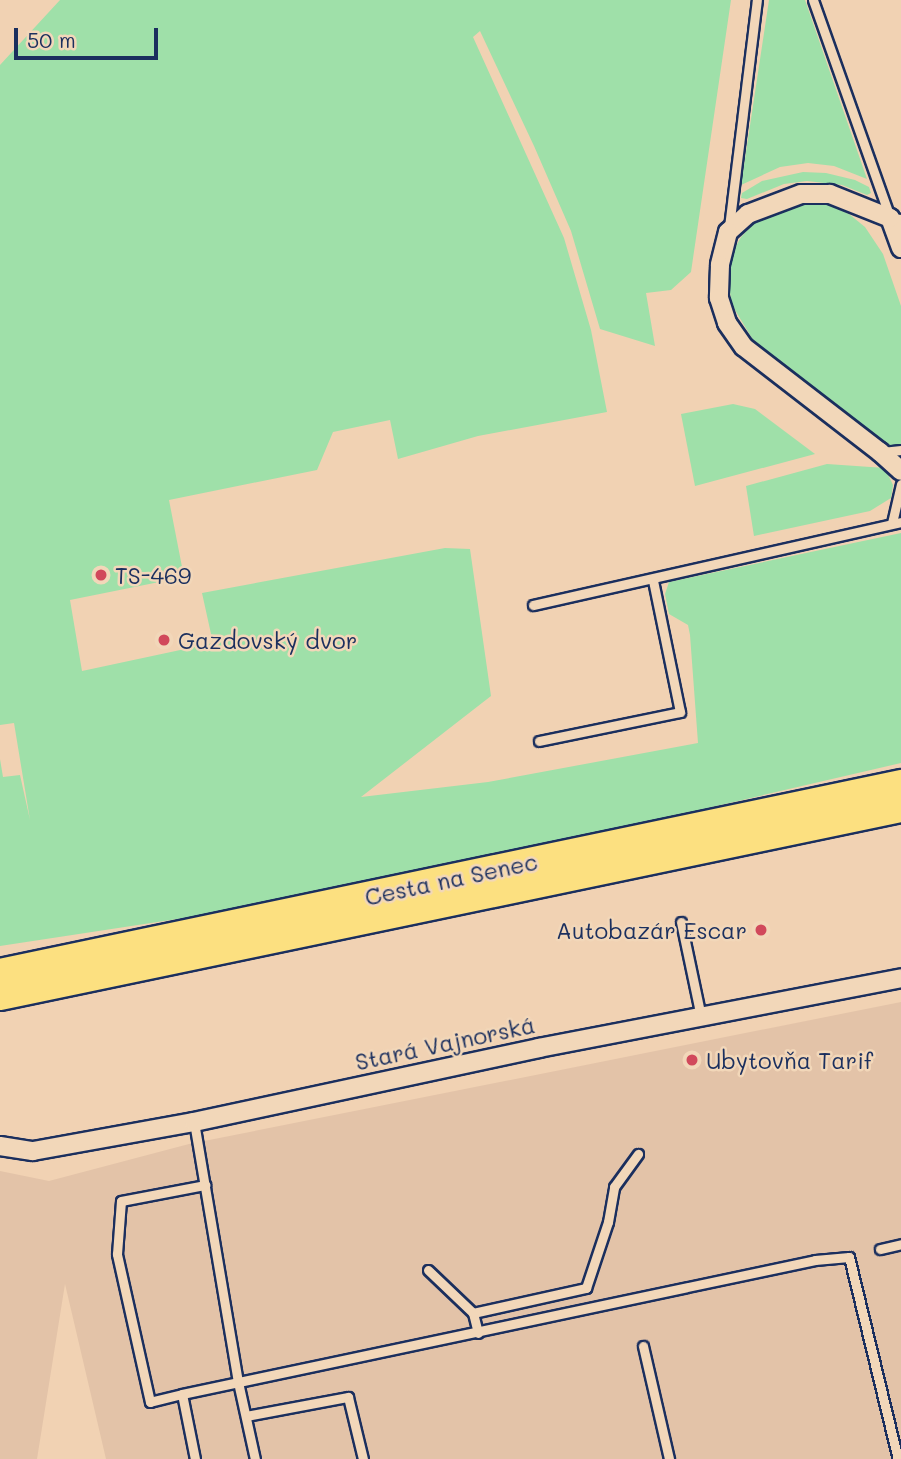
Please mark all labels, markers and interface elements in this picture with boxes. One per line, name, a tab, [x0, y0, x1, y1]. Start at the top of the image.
scale bar	[18, 14, 161, 58]
text: 50 m	[27, 26, 76, 53]
place label: TS-469	[115, 561, 191, 589]
marker: TS-469	[93, 567, 109, 583]
place label: Gazdovský dvor	[178, 626, 357, 654]
marker: Gazdovský dvor	[156, 632, 172, 648]
street label: Cesta na Senec	[362, 847, 540, 911]
place label: Autobazár Escar	[556, 916, 747, 944]
marker: Autobazár Escar	[753, 922, 769, 938]
street label: Stará Vajnorská	[353, 1010, 537, 1076]
place label: Ubytovňa Tarif	[706, 1046, 873, 1074]
marker: Ubytovňa Tarif	[684, 1052, 700, 1068]

